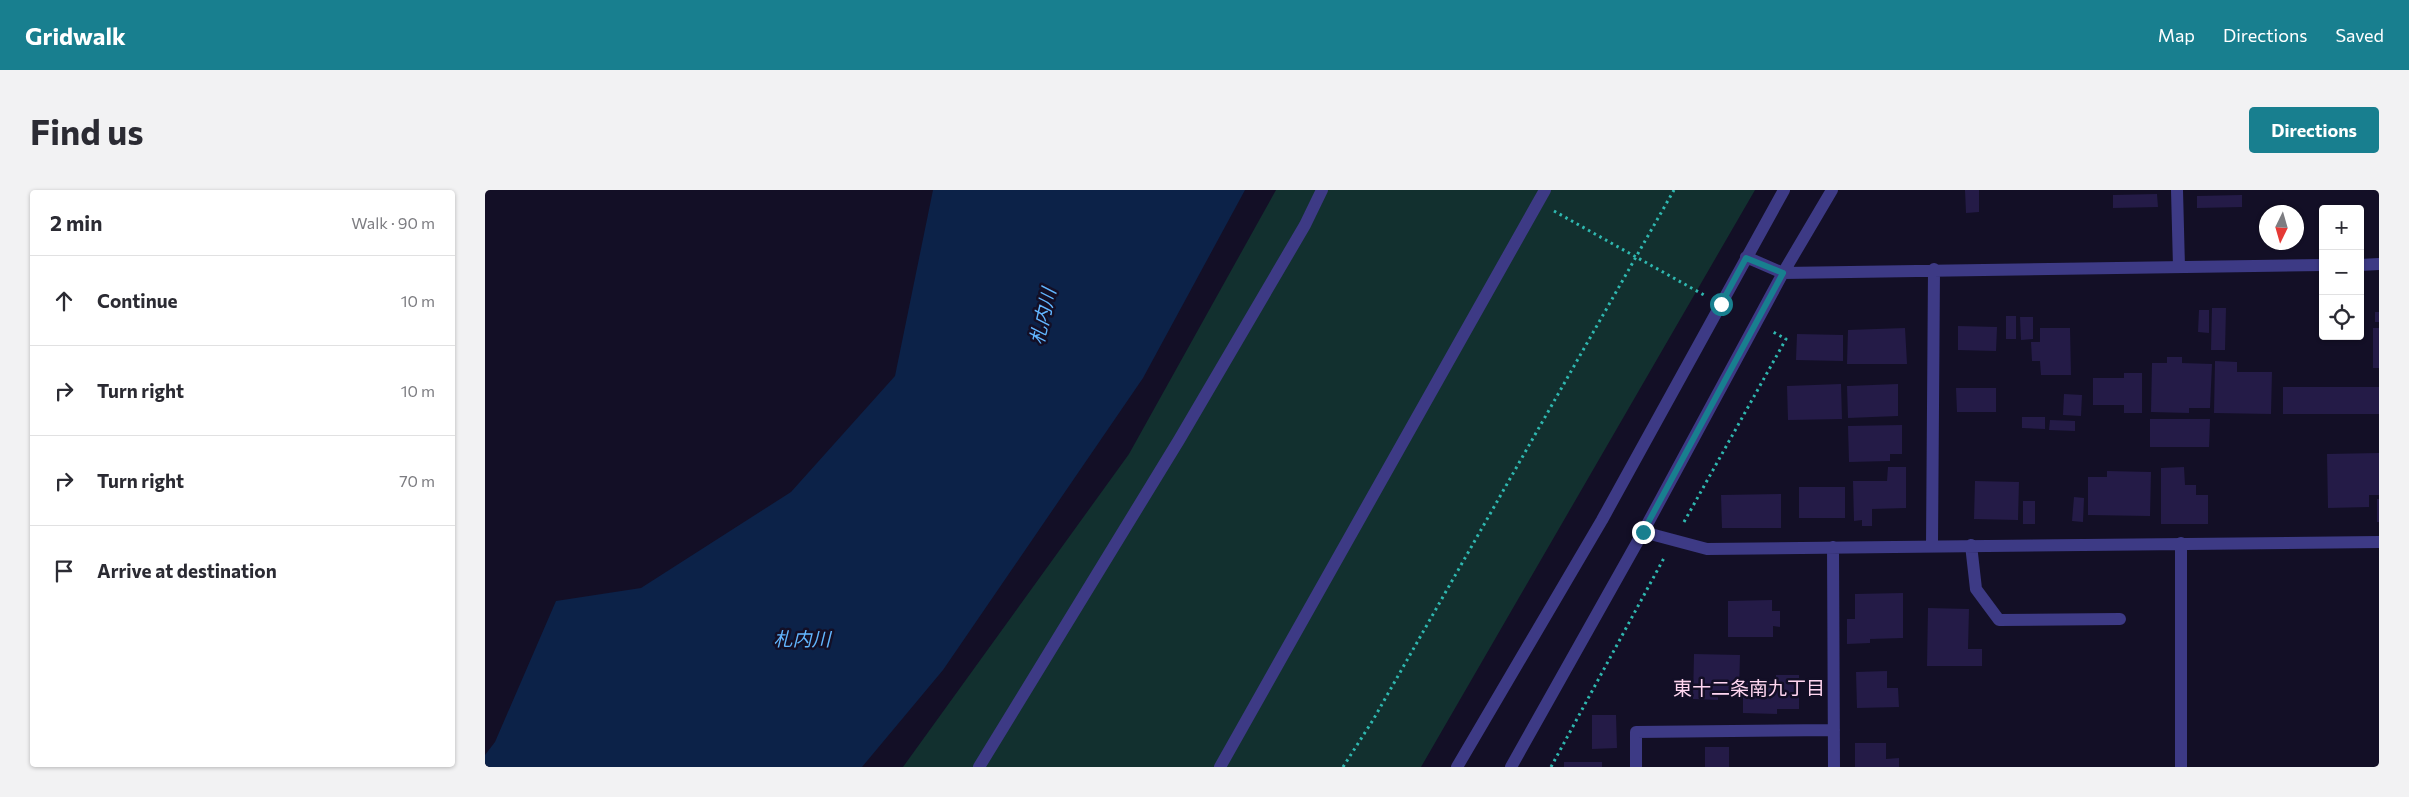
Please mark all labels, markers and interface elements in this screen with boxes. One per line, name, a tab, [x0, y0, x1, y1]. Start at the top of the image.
text: Gridwalk	[25, 21, 126, 50]
text: Map	[2158, 24, 2195, 46]
text: Directions	[2223, 24, 2307, 46]
text: Saved	[2335, 24, 2384, 46]
button: Directions	[2249, 107, 2379, 153]
text: Find us	[30, 109, 144, 152]
north arrow	[2259, 205, 2304, 250]
map controls	[2319, 205, 2364, 340]
button: +	[2319, 205, 2364, 250]
text: 2 min	[50, 210, 102, 235]
text: Walk · 90 m	[351, 213, 435, 232]
button: −	[2319, 250, 2364, 295]
water label: 札内川	[1024, 284, 1060, 346]
icon: ahead	[50, 287, 78, 315]
text: Continue	[97, 289, 177, 312]
text: 10 m	[401, 291, 435, 310]
route start	[1710, 293, 1733, 316]
button: locate	[2319, 295, 2364, 340]
icon: right	[50, 377, 78, 405]
text: Turn right	[97, 379, 184, 402]
text: 10 m	[401, 381, 435, 400]
icon: right	[50, 467, 78, 495]
text: Turn right	[97, 469, 184, 492]
text: 70 m	[399, 471, 435, 490]
route end	[1632, 521, 1655, 544]
icon: arrive	[50, 557, 78, 585]
text: Arrive at destination	[97, 559, 277, 582]
water label: 札内川	[773, 627, 832, 650]
district label: 東十二条南九丁目	[1673, 676, 1825, 699]

